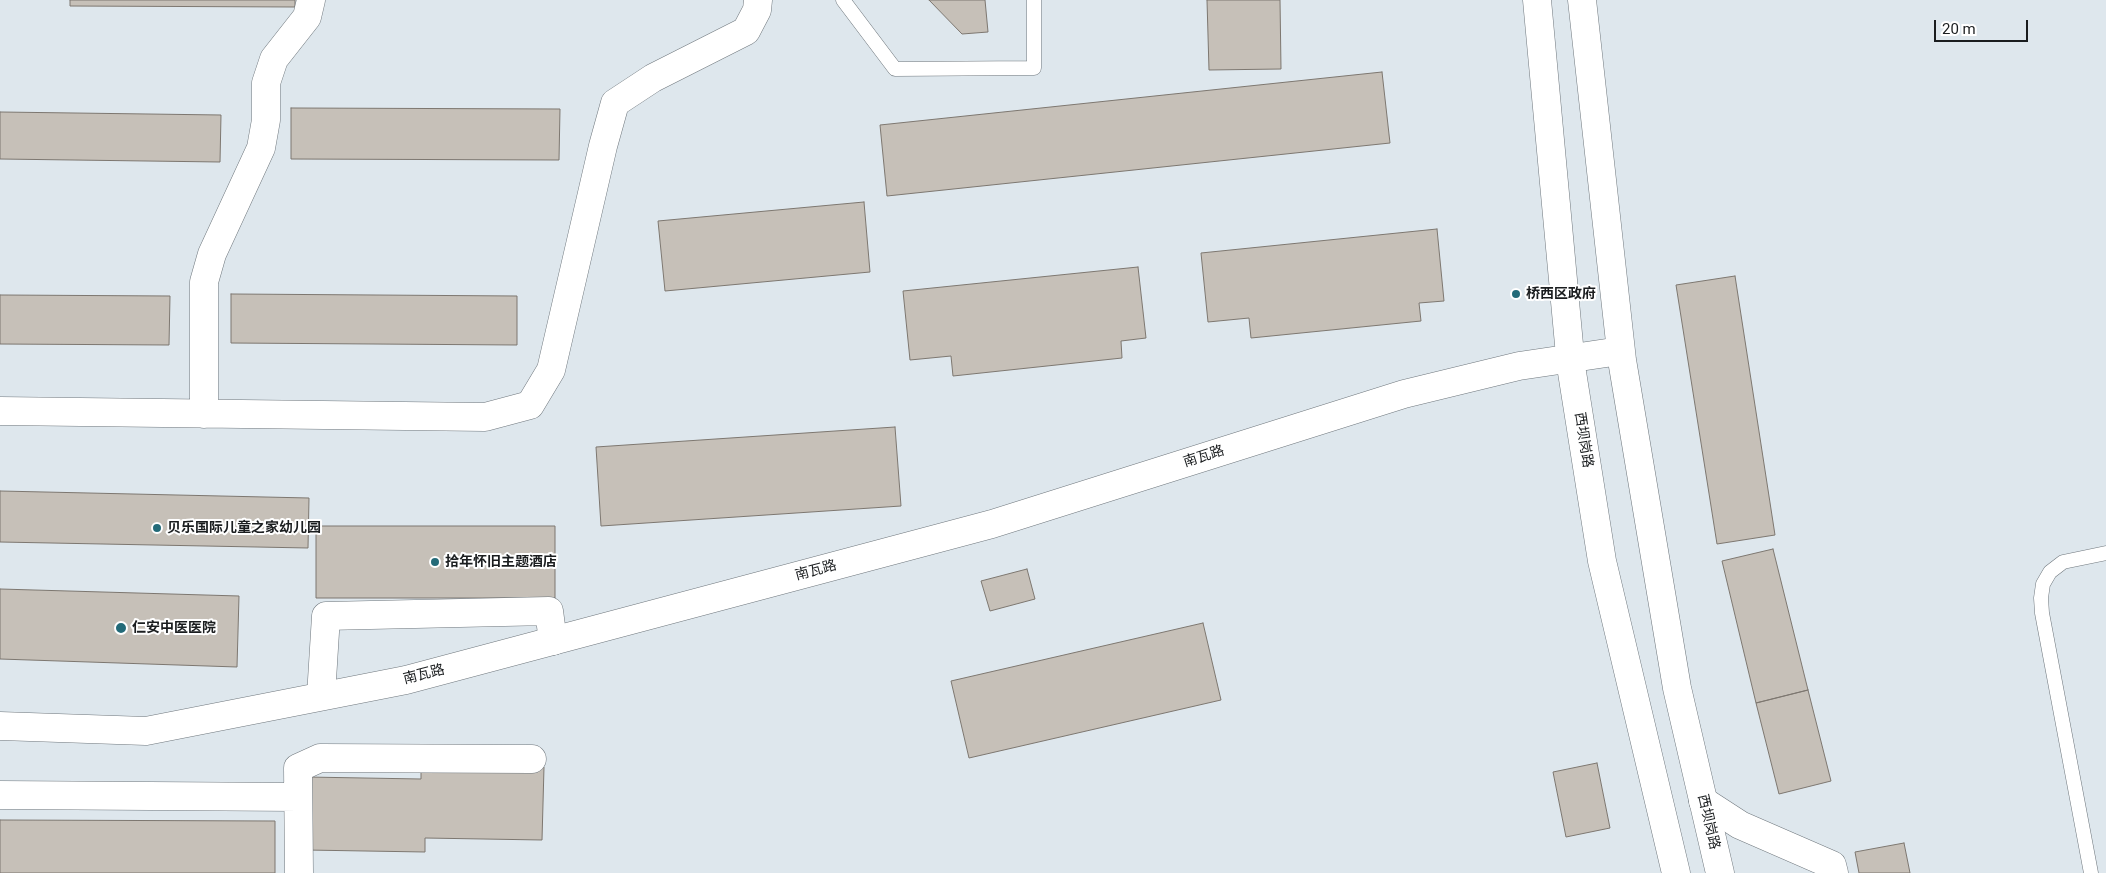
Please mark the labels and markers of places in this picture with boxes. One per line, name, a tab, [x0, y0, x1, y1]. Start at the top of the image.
place label: 桥西区政府	[1526, 286, 1596, 302]
marker: 桥西区政府	[1510, 288, 1522, 300]
place label: 贝乐国际儿童之家幼儿园	[167, 520, 321, 536]
marker: 贝乐国际儿童之家幼儿园	[151, 522, 163, 534]
place label: 拾年怀旧主题酒店	[445, 554, 557, 570]
marker: 拾年怀旧主题酒店	[429, 556, 441, 568]
place label: 仁安中医医院	[132, 620, 216, 636]
marker: 仁安中医医院	[114, 621, 128, 635]

